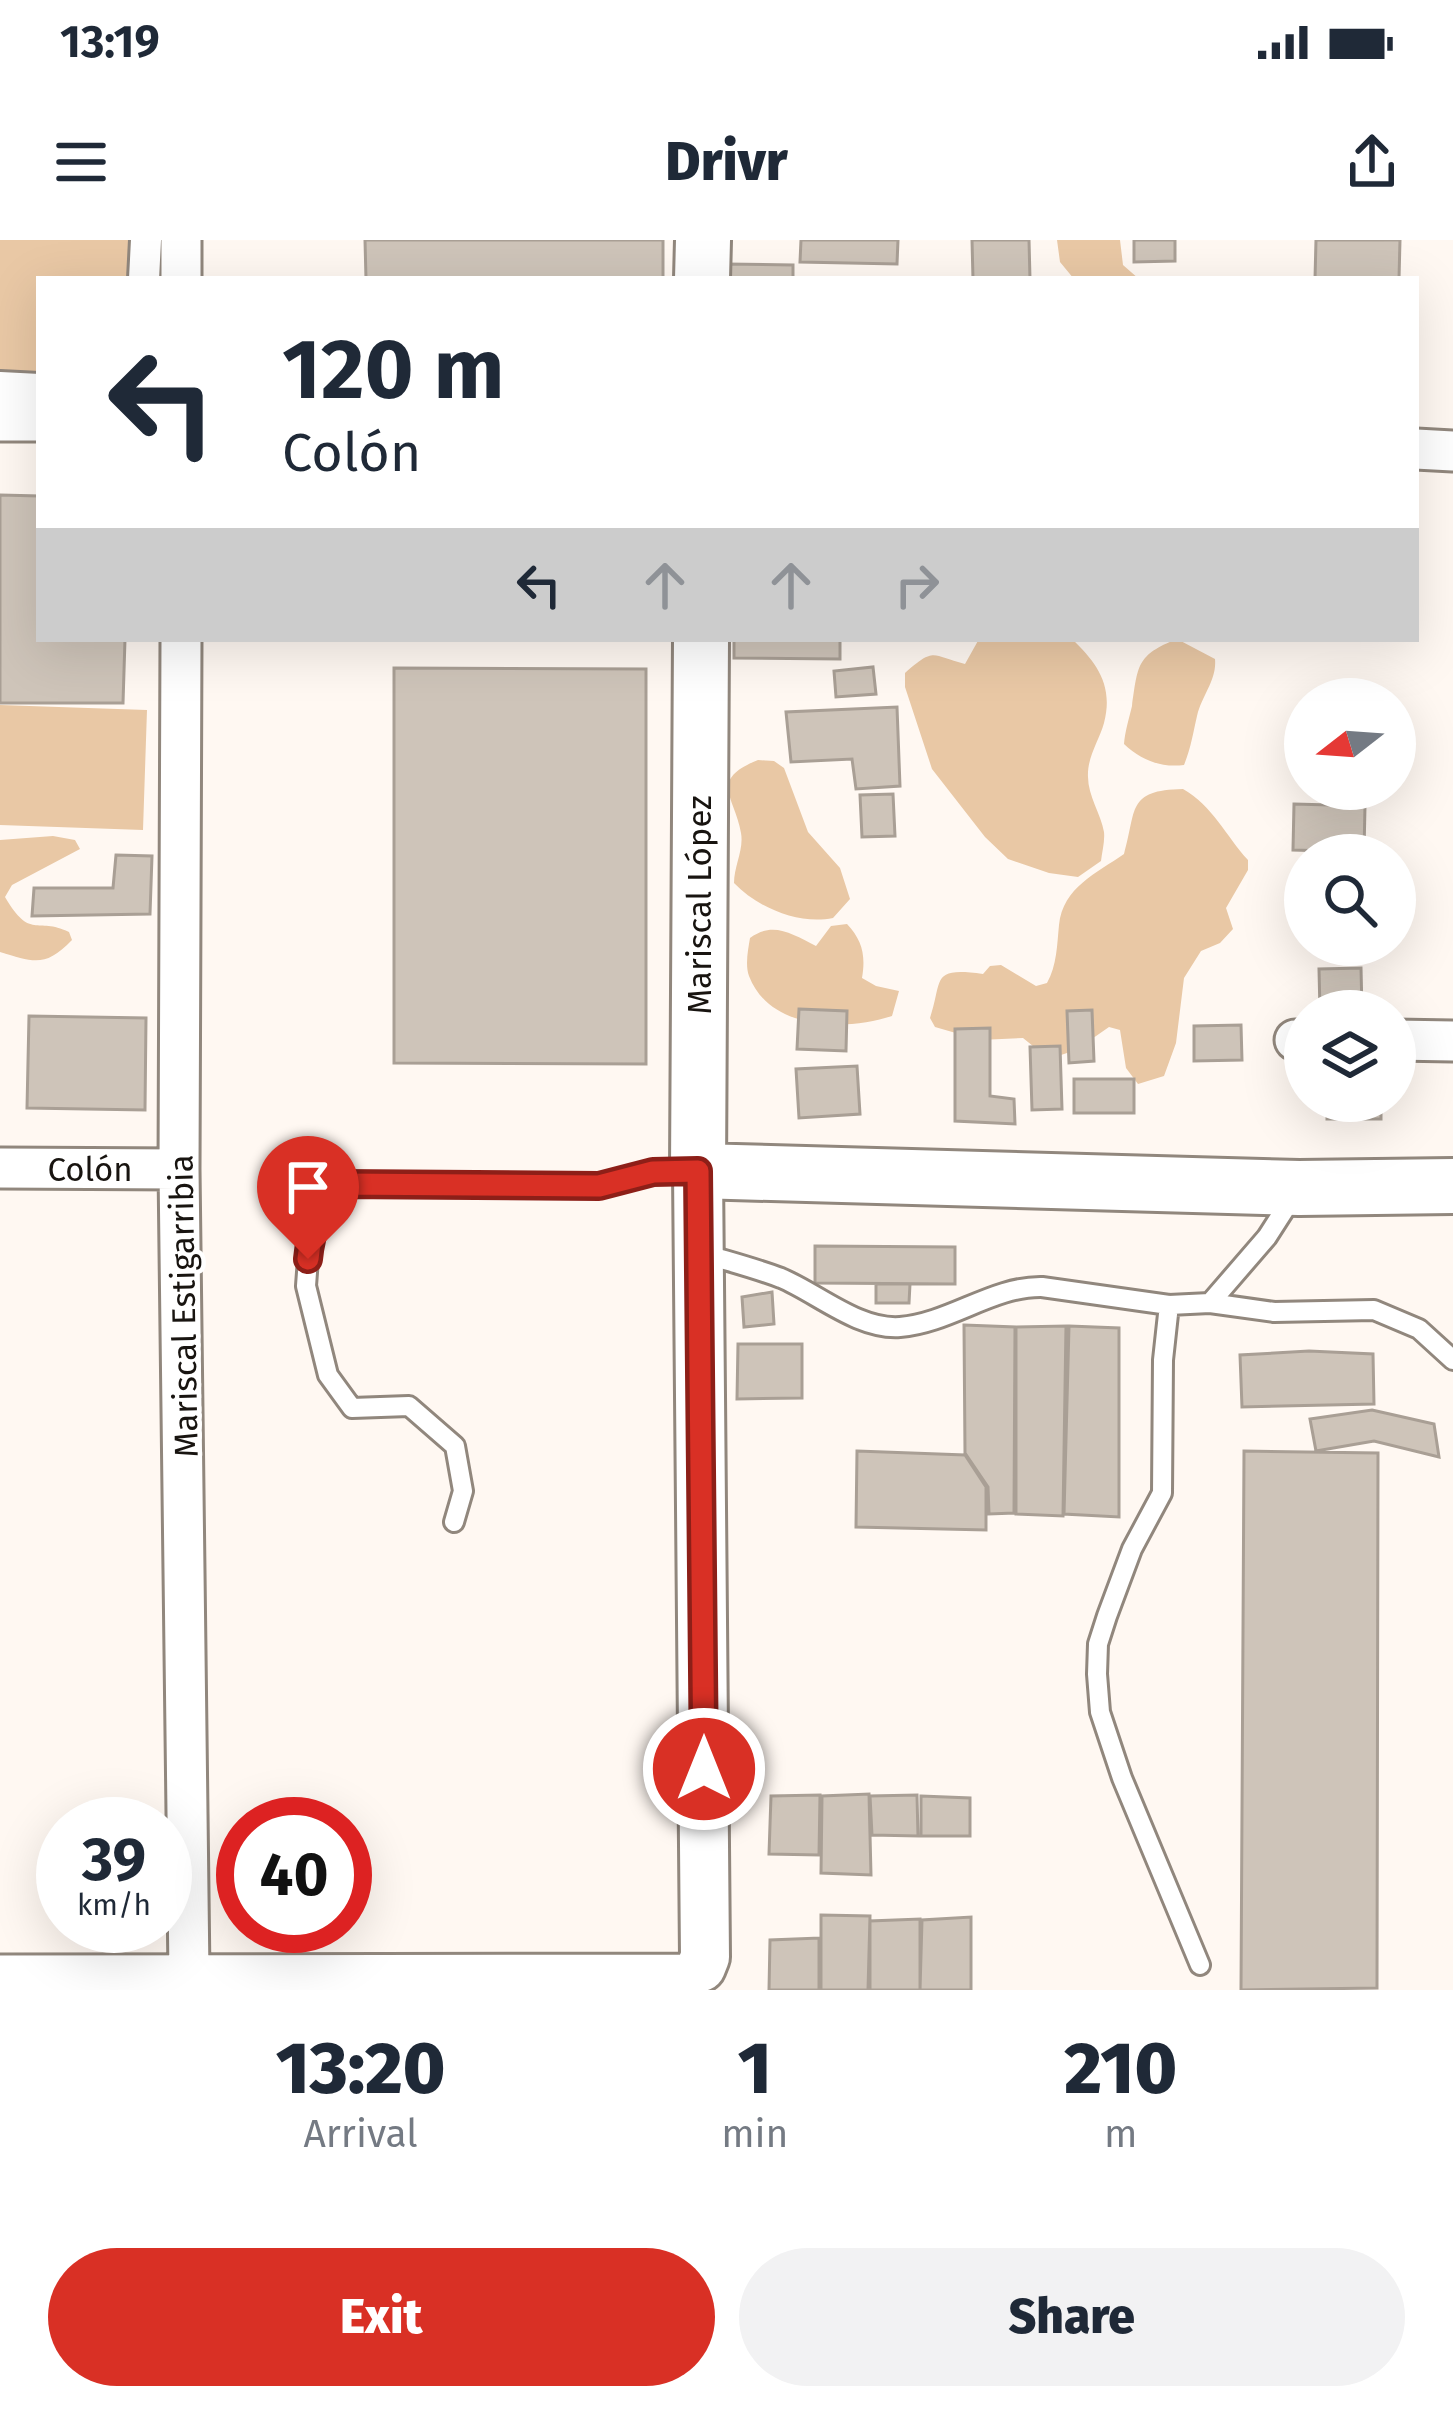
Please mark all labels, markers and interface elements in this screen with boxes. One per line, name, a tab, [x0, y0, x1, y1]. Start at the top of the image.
text: 13:19	[60, 15, 160, 69]
icon: menu	[48, 129, 114, 195]
icon: share	[1339, 129, 1405, 195]
text: Drivr	[665, 130, 788, 194]
text: 120 m	[282, 319, 504, 420]
icon: left	[84, 324, 240, 480]
text: Colón	[282, 421, 421, 485]
icon: left	[506, 552, 572, 618]
icon: ahead	[632, 552, 698, 618]
icon: ahead	[758, 552, 824, 618]
icon: right	[884, 552, 950, 618]
north arrow	[1284, 678, 1416, 810]
map controls	[1284, 678, 1416, 1122]
street label: Mariscal López	[680, 795, 720, 1015]
button: search	[1284, 834, 1416, 966]
button: layers	[1284, 990, 1416, 1122]
pin	[257, 1136, 359, 1259]
street label: Colón	[47, 1150, 133, 1190]
street label: Mariscal Estigarribia	[161, 1154, 207, 1458]
icon: arrive	[275, 1154, 341, 1220]
position arrow	[641, 1706, 767, 1832]
speed limit sign: 40	[216, 1797, 372, 1953]
text: 39	[82, 1824, 146, 1896]
text: km/h	[77, 1887, 151, 1923]
text: 13:20	[276, 2026, 445, 2112]
text: 1	[738, 2026, 772, 2112]
text: 210	[1064, 2026, 1177, 2112]
text: Arrival	[303, 2111, 418, 2157]
text: min	[721, 2111, 788, 2157]
text: m	[1104, 2111, 1137, 2157]
button: Exit	[48, 2248, 715, 2386]
button: Share	[739, 2248, 1405, 2386]

